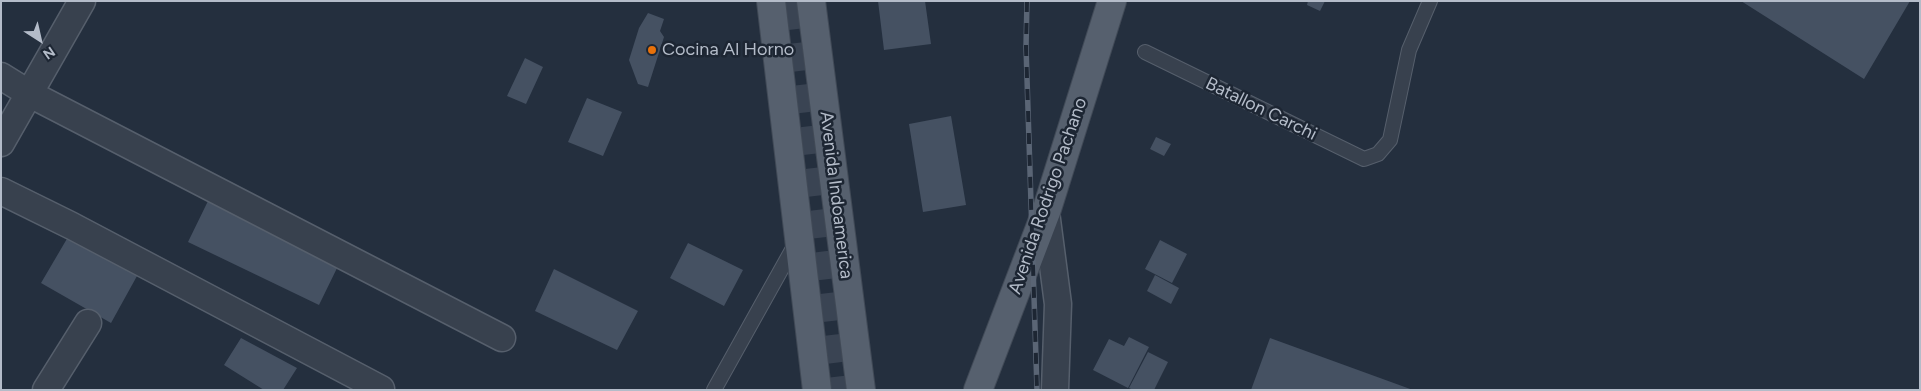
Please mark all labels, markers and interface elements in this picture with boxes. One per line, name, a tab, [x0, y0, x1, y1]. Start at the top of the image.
north arrow	[15, 15, 65, 65]
place label: Cocina Al Horno	[662, 39, 794, 61]
text: N	[40, 43, 58, 63]
marker: Cocina Al Horno	[646, 44, 658, 56]
street label: Batallon Carchi	[1202, 73, 1320, 145]
street label: Avenida Rodrigo Pachano	[1004, 95, 1092, 297]
street label: Avenida Indoamerica	[815, 110, 857, 280]

